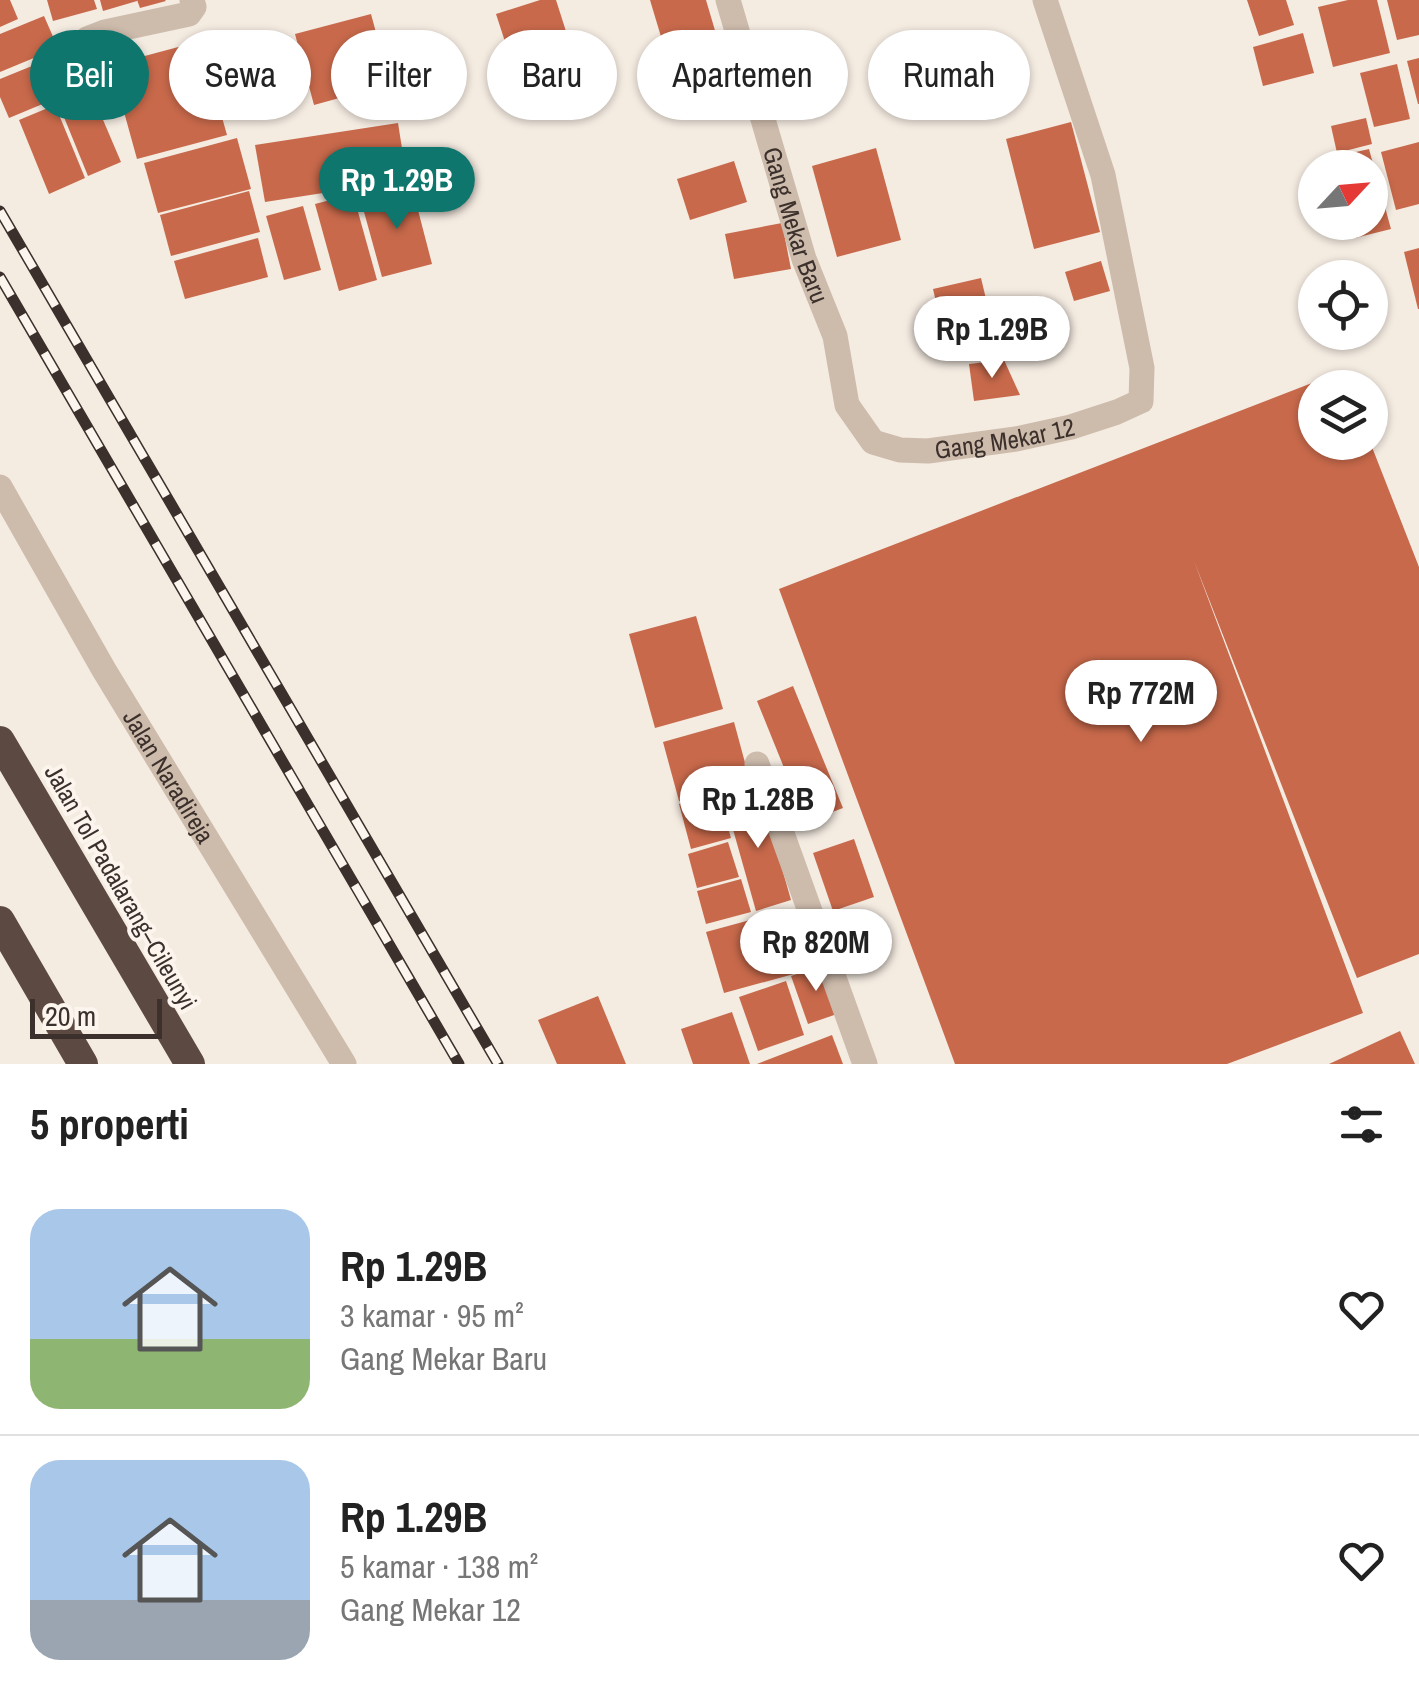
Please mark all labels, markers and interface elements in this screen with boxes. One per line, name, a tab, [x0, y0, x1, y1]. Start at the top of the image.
chip: Beli	[30, 30, 149, 120]
chip: Sewa	[169, 30, 311, 120]
chip: Filter	[331, 30, 467, 120]
chip: Baru	[487, 30, 617, 120]
chip: Apartemen	[637, 30, 848, 120]
chip: Rumah	[868, 30, 1030, 120]
street label: Gang Mekar Baru	[755, 143, 837, 308]
pin: Rp 1.29B	[294, 147, 500, 232]
north arrow	[1298, 150, 1388, 240]
map controls	[1298, 150, 1388, 460]
text: Rp 1.29B	[341, 158, 453, 201]
button: locate	[1298, 260, 1388, 350]
pin: Rp 1.29B	[889, 296, 1095, 381]
text: Rp 1.29B	[936, 307, 1048, 350]
button: layers	[1298, 370, 1388, 460]
street label: Gang Mekar 12	[933, 410, 1078, 467]
pin: Rp 772M	[1049, 660, 1233, 745]
text: Rp 772M	[1087, 671, 1195, 714]
street label: Jalan Naradireja	[115, 703, 223, 850]
street label: Jalan Tol Padalarang–Cileunyi	[37, 758, 205, 1016]
pin: Rp 1.28B	[655, 766, 861, 851]
text: Rp 1.28B	[702, 777, 814, 820]
pin: Rp 820M	[724, 909, 908, 994]
text: Rp 820M	[762, 920, 870, 963]
scale bar	[30, 994, 162, 1038]
text: 20 m	[45, 997, 96, 1035]
text: 5 properti	[30, 1096, 189, 1152]
icon: filters	[1334, 1097, 1389, 1152]
text: Rp 1.29B	[340, 1238, 487, 1294]
icon: home	[110, 1249, 230, 1369]
icon: heart	[1334, 1282, 1389, 1337]
text: 3 kamar · 95 m²	[340, 1294, 524, 1337]
text: Gang Mekar Baru	[340, 1337, 547, 1380]
text: Rp 1.29B	[340, 1489, 487, 1545]
icon: home	[110, 1500, 230, 1620]
icon: heart	[1334, 1533, 1389, 1588]
text: 5 kamar · 138 m²	[340, 1545, 538, 1588]
text: Gang Mekar 12	[340, 1588, 521, 1631]

